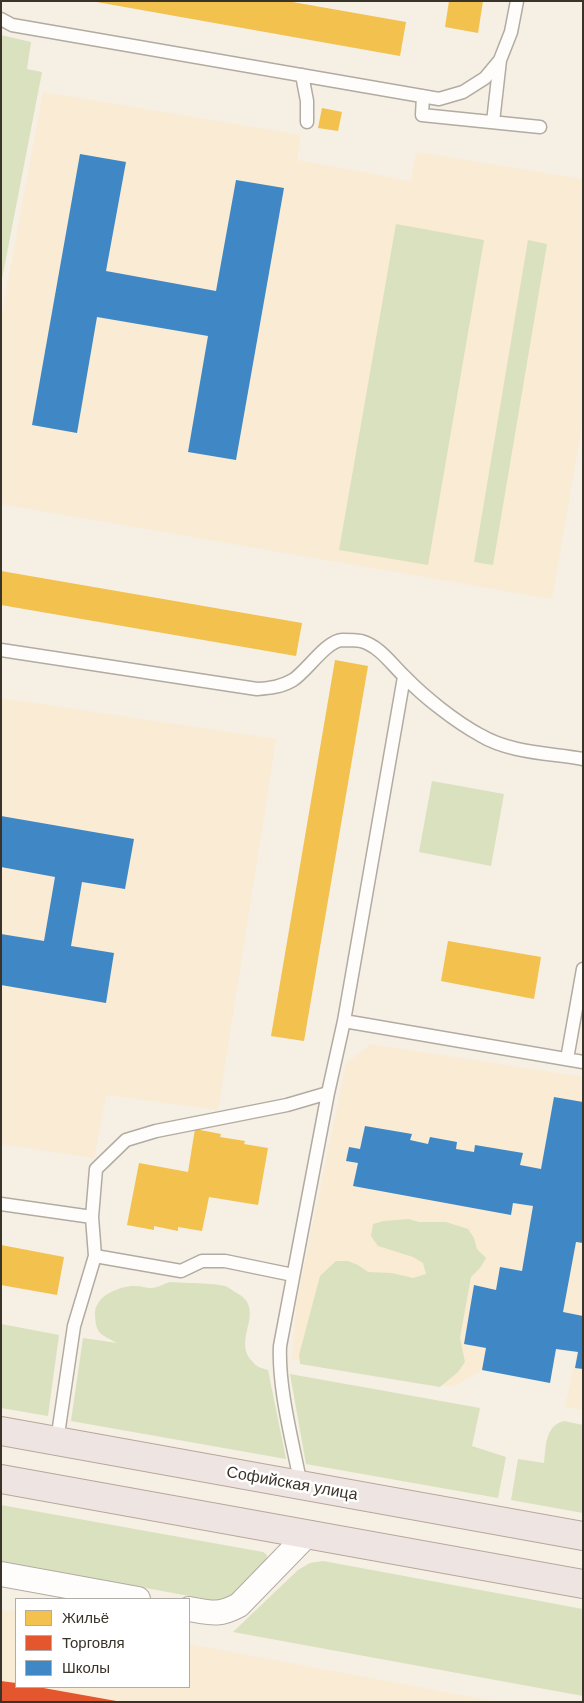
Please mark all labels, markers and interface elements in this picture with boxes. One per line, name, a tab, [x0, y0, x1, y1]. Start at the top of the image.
street label: Софийская улица	[225, 1463, 359, 1505]
legend	[15, 1598, 190, 1688]
text: Жильё	[62, 1609, 109, 1626]
text: Торговля	[62, 1634, 125, 1651]
text: Школы	[62, 1659, 110, 1676]

